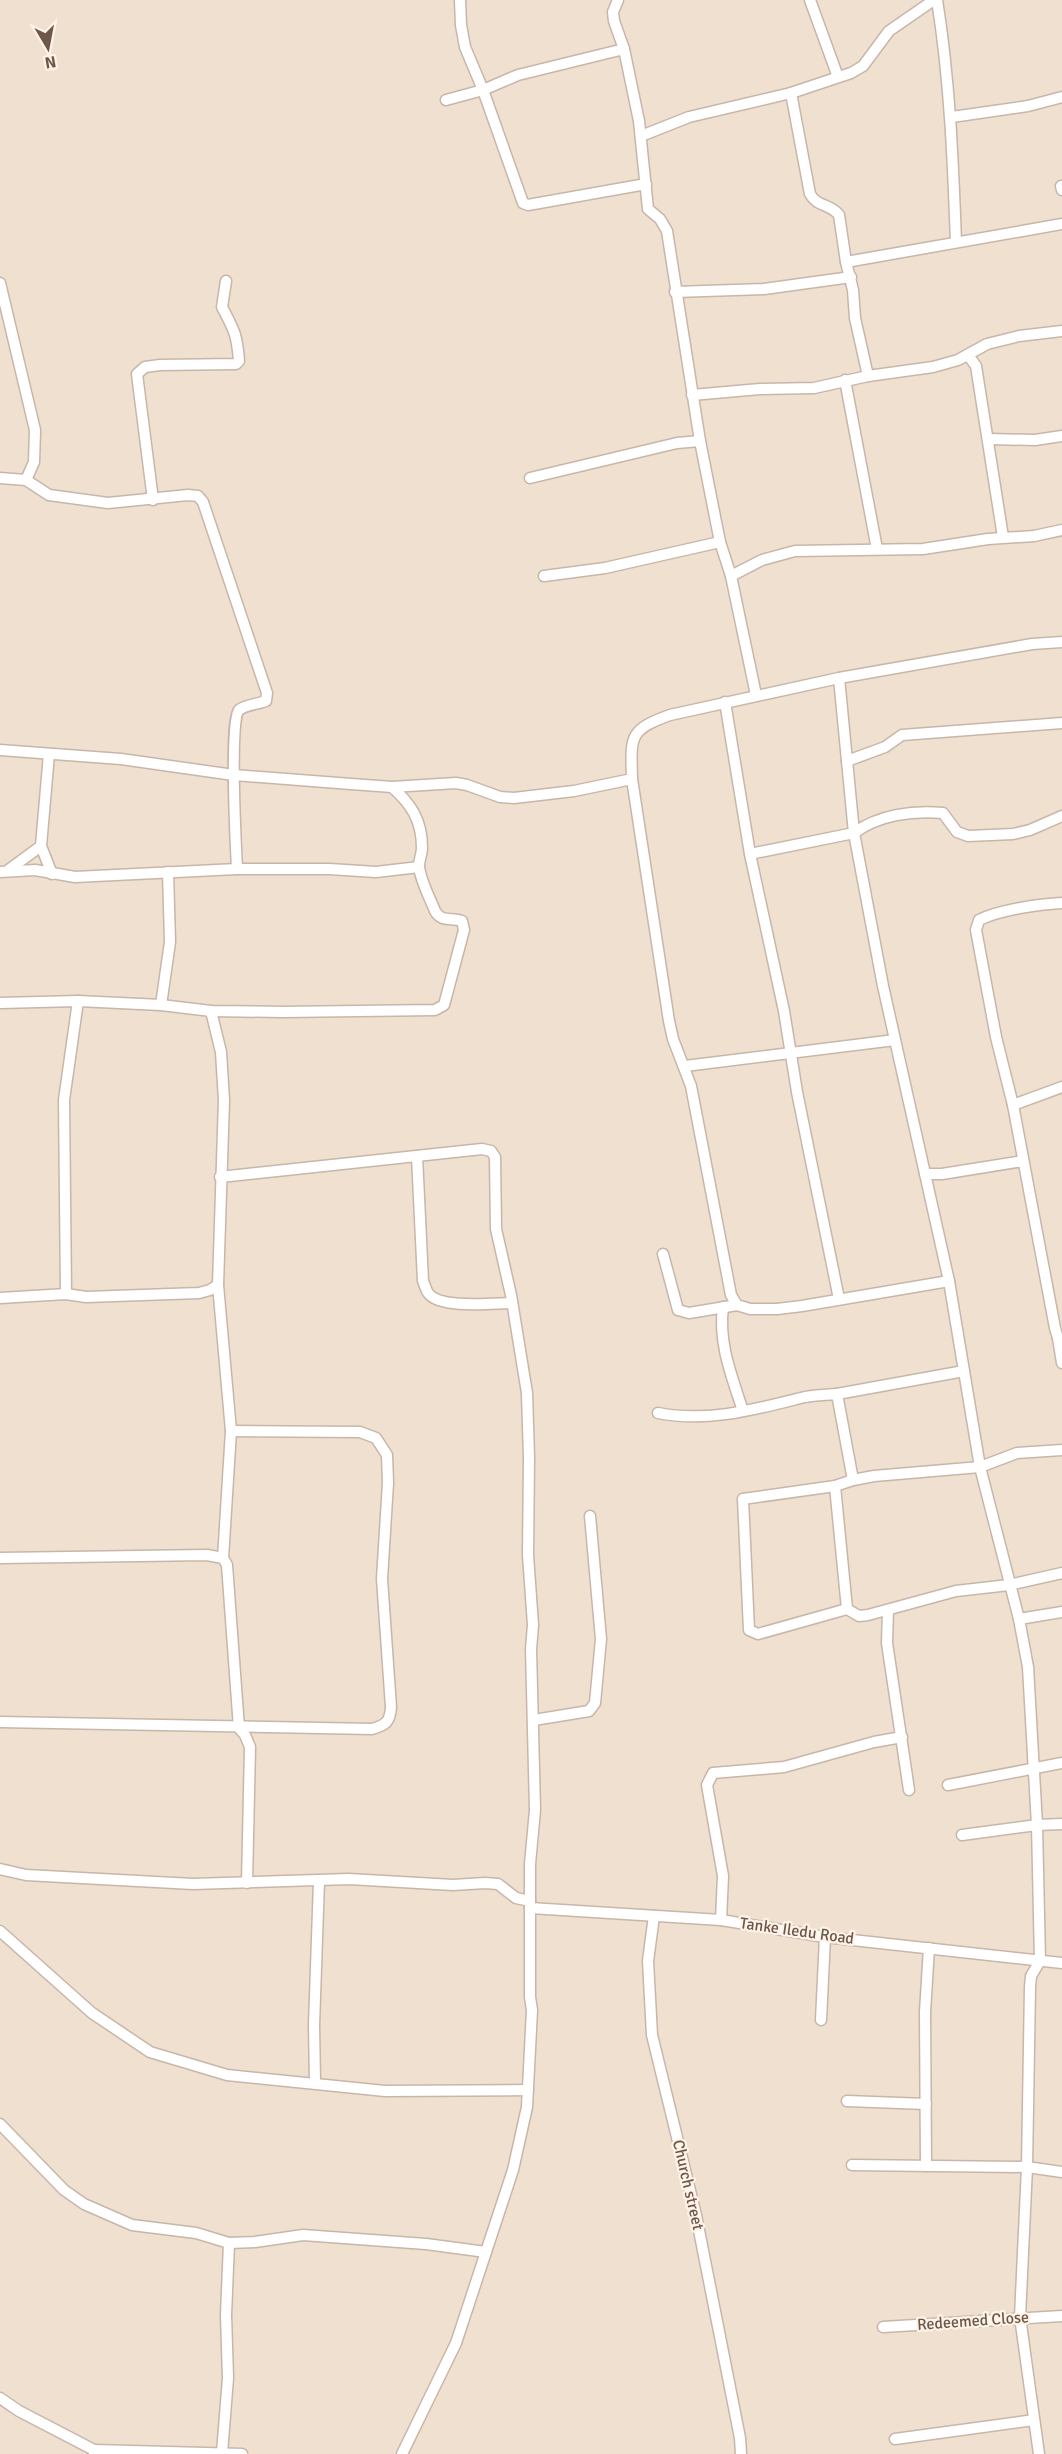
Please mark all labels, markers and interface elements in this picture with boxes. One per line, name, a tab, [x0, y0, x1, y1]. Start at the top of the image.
north arrow	[18, 18, 78, 78]
text: N	[43, 51, 58, 73]
street label: Tanke Iledu Road	[739, 1913, 855, 1949]
street label: Church street	[668, 2138, 708, 2233]
street label: Redeemed Close	[916, 2307, 1030, 2335]

